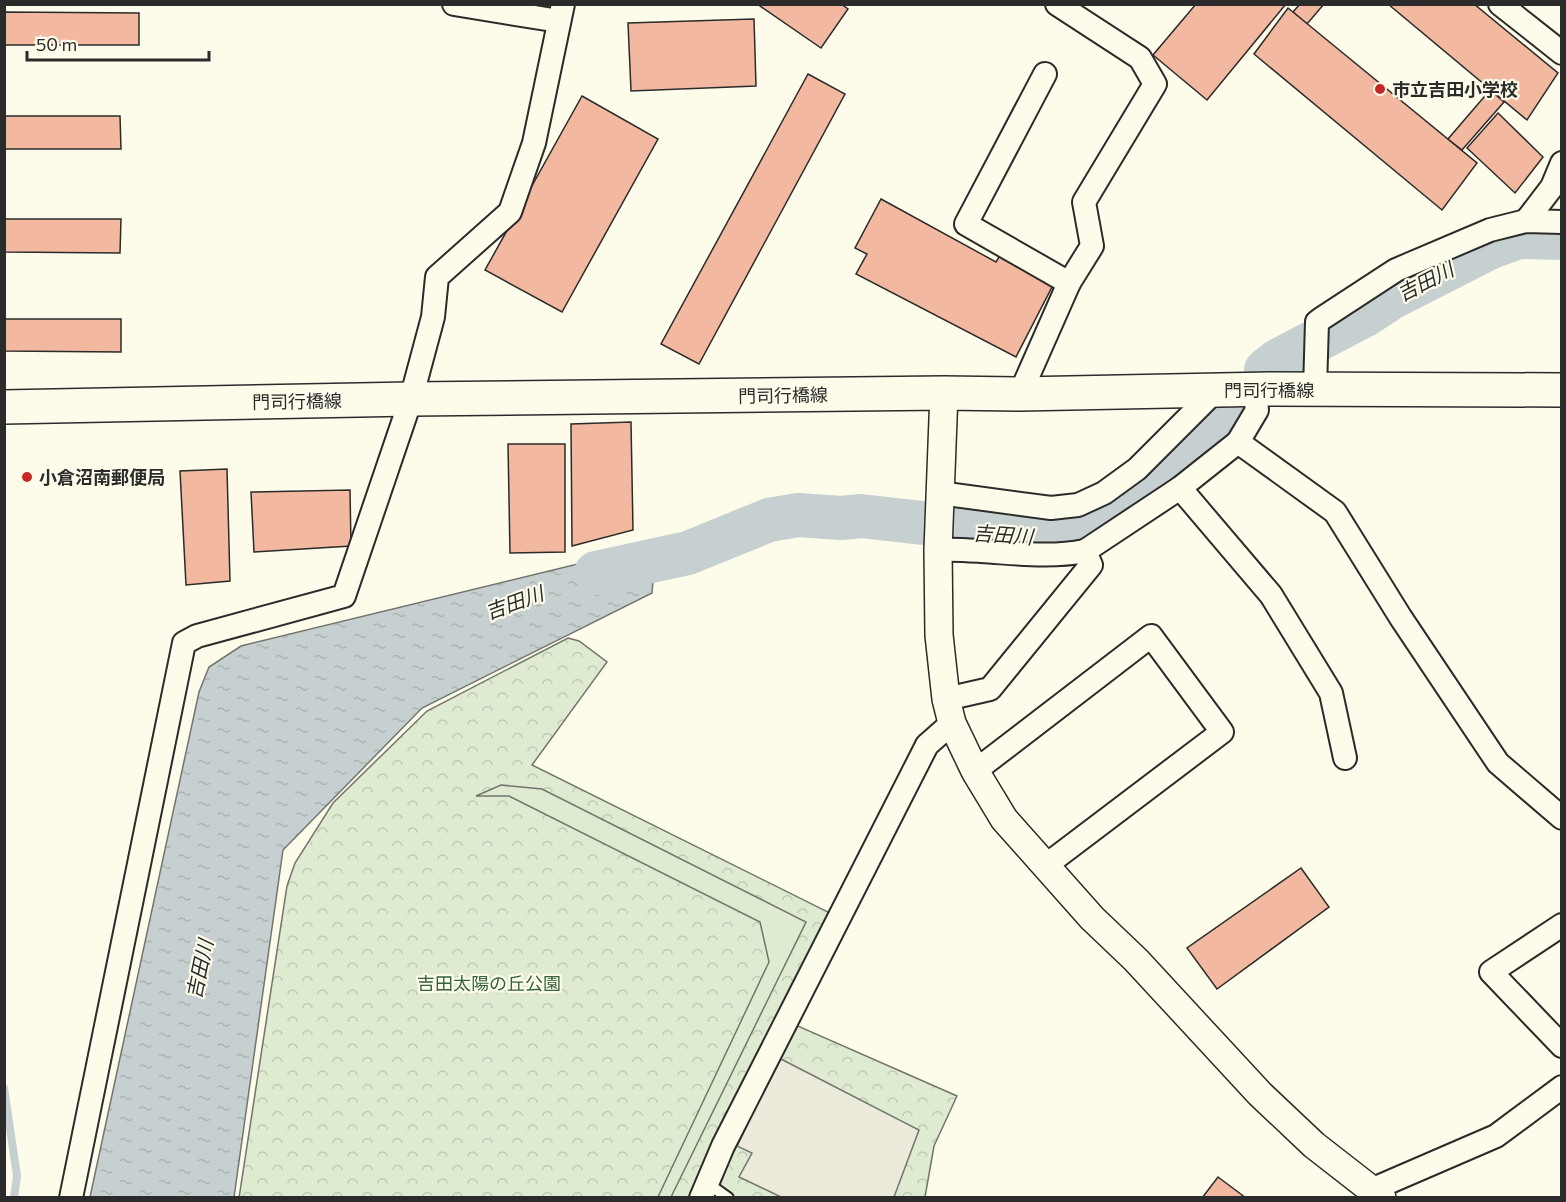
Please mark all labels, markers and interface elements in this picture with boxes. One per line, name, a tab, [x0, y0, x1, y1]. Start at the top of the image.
scale bar	[27, 24, 208, 62]
text: 50 m	[36, 33, 77, 55]
place label: 市立吉田小学校	[1392, 78, 1518, 100]
marker: 市立吉田小学校	[1373, 82, 1387, 96]
water label: 吉田川	[1393, 256, 1459, 305]
street label: 門司行橋線	[1224, 379, 1314, 401]
street label: 門司行橋線	[738, 383, 828, 407]
street label: 門司行橋線	[252, 389, 342, 413]
place label: 小倉沼南郵便局	[39, 466, 165, 488]
marker: 小倉沼南郵便局	[20, 470, 34, 484]
water label: 吉田川	[972, 520, 1036, 548]
water label: 吉田川	[482, 580, 548, 624]
water label: 吉田川	[181, 935, 217, 1001]
park label: 吉田太陽の丘公園	[417, 972, 561, 994]

